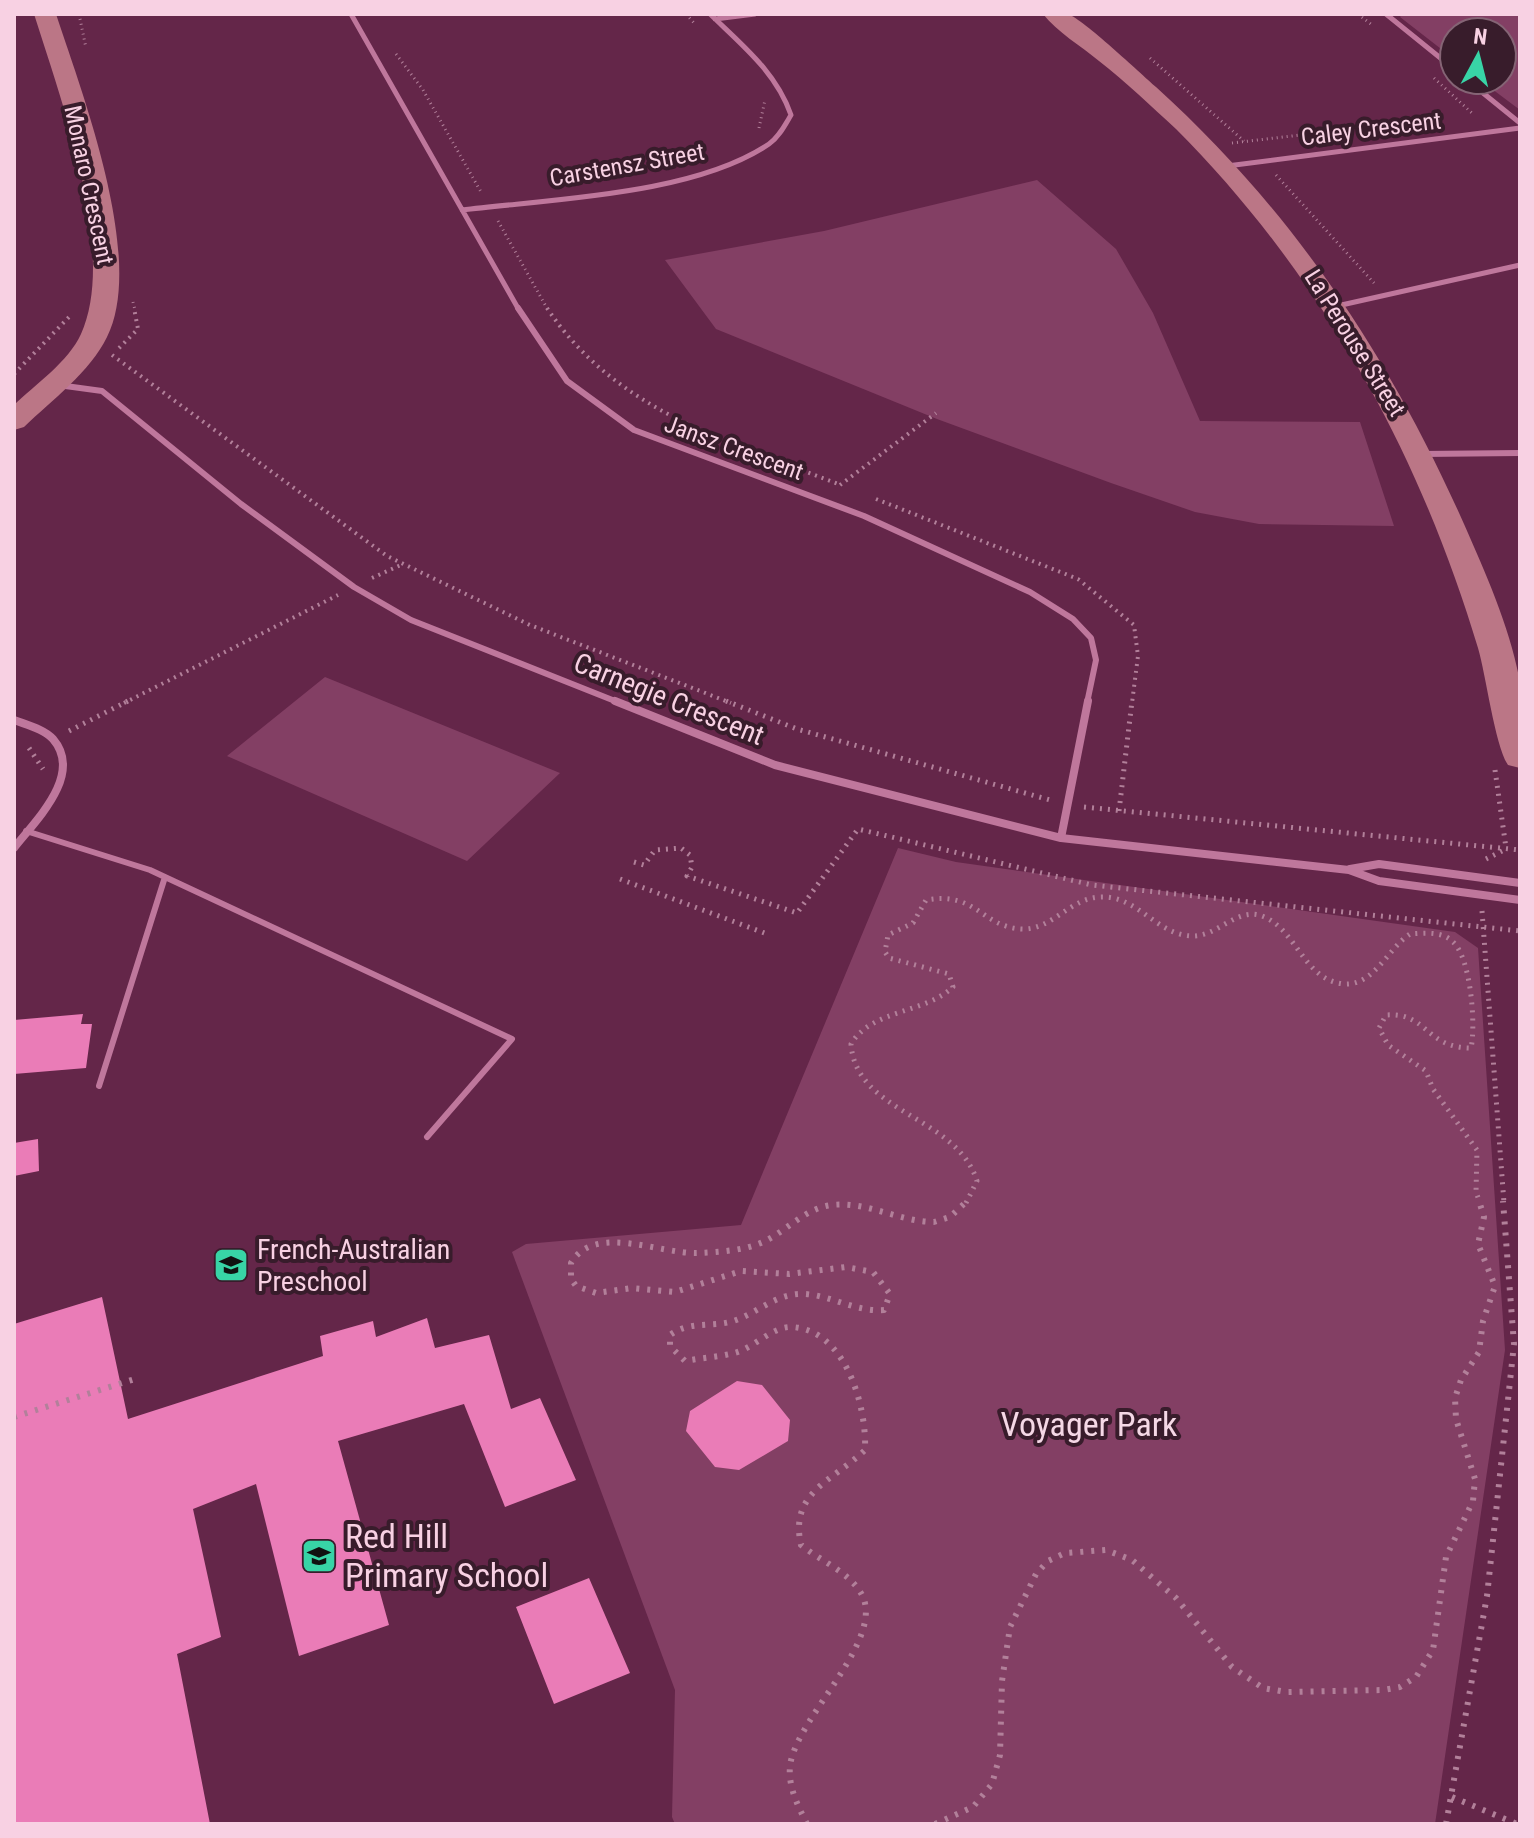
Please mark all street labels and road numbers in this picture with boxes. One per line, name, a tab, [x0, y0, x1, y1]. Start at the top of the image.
street label: Monaro Crescent	[58, 103, 120, 267]
street label: Caley Crescent	[1299, 107, 1443, 151]
street label: Carstensz Street	[547, 138, 707, 192]
street label: La Perouse Street	[1299, 265, 1411, 421]
street label: Jansz Crescent	[661, 410, 807, 486]
street label: Carnegie Crescent	[569, 646, 769, 752]

